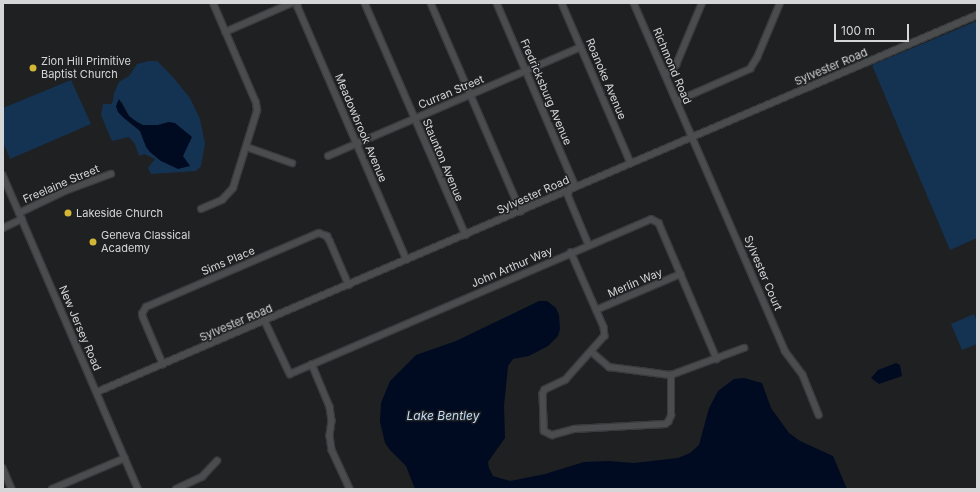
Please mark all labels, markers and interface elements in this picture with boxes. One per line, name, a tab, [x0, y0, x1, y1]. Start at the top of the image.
scale bar	[836, 16, 911, 42]
text: 100 m	[841, 23, 875, 38]
street label: Richmond Road	[650, 26, 694, 106]
street label: Roanoke Avenue	[583, 36, 629, 122]
street label: Fredricksburg Avenue	[518, 37, 574, 147]
street label: Sylvester Road	[793, 46, 869, 88]
place label: Zion Hill Primitive Baptist Church	[41, 55, 131, 81]
marker: Zion Hill Primitive Baptist Church	[28, 63, 38, 73]
street label: Meadowbrook Avenue	[332, 72, 390, 184]
street label: Curran Street	[416, 72, 486, 112]
street label: Staunton Avenue	[420, 117, 466, 203]
street label: Freelaine Street	[21, 162, 101, 206]
street label: Sylvester Road	[495, 173, 571, 217]
place label: Lakeside Church	[76, 206, 163, 220]
marker: Lakeside Church	[63, 208, 73, 218]
place label: Geneva Classical Academy	[101, 229, 190, 255]
street label: Sylvester Court	[741, 233, 785, 313]
marker: Geneva Classical Academy	[88, 237, 98, 247]
street label: Sims Place	[199, 244, 257, 278]
street label: John Arthur Way	[469, 244, 555, 290]
street label: Merlin Way	[606, 266, 664, 300]
street label: New Jersey Road	[56, 283, 104, 373]
street label: Sylvester Road	[198, 302, 274, 344]
water label: Lake Bentley	[407, 409, 479, 423]

